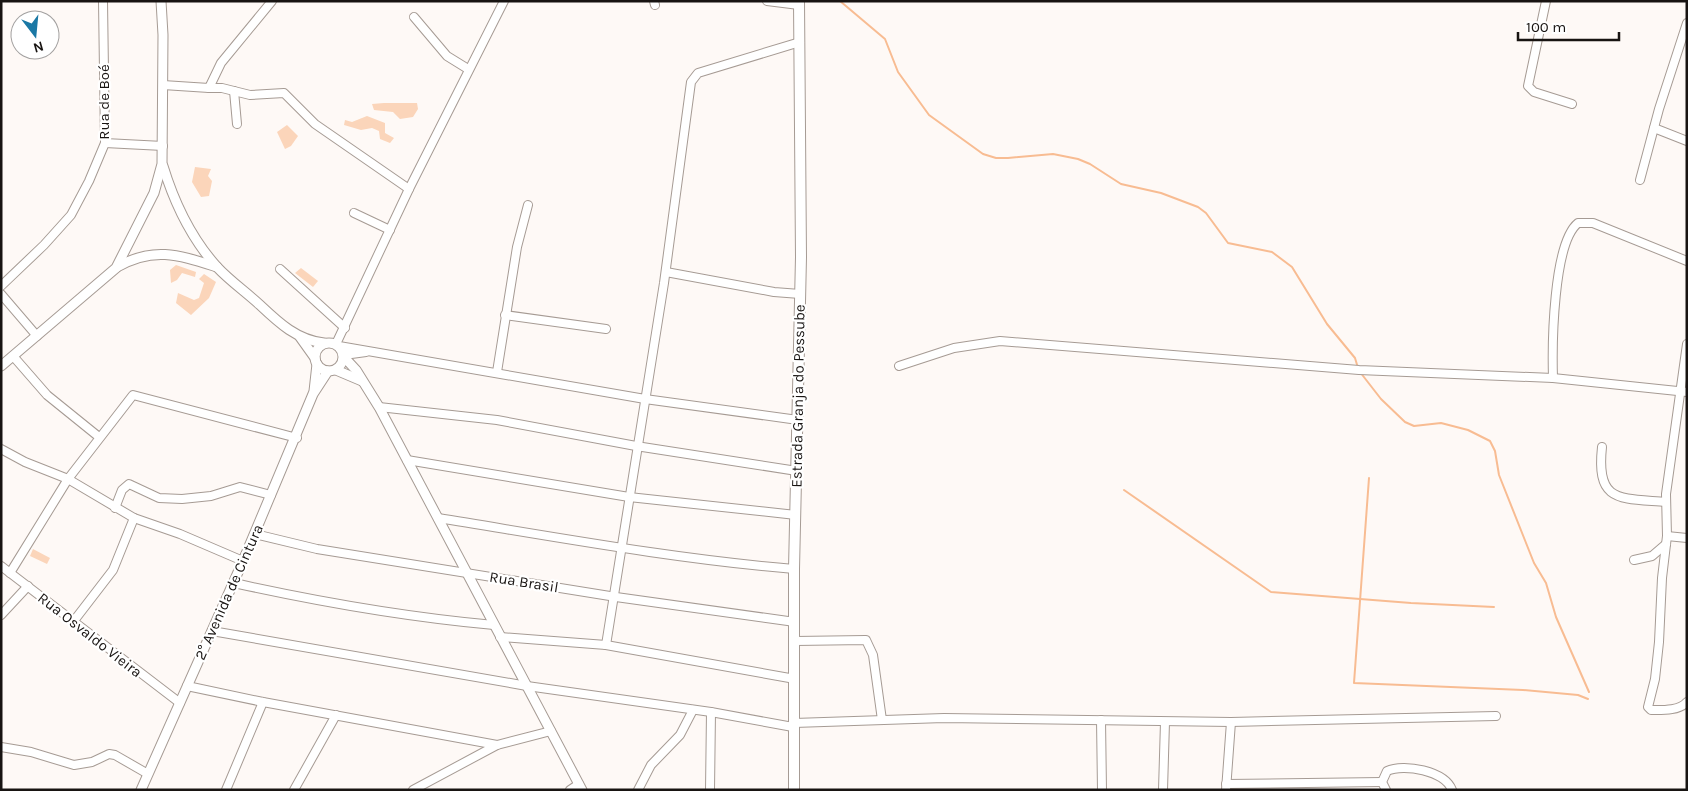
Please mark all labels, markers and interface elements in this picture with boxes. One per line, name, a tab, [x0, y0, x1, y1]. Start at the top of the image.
north arrow	[10, 10, 60, 60]
scale bar	[1518, 10, 1619, 42]
text: 100 m	[1526, 18, 1566, 36]
text: N	[31, 37, 46, 57]
street label: Rua de Boé	[95, 64, 113, 140]
street label: Estrada Granja do Pessube	[787, 304, 809, 488]
street label: 2° Avenida de Cintura	[191, 521, 267, 663]
street label: Rua Brasil	[488, 568, 560, 596]
street label: Rua Osvaldo Vieira	[34, 589, 146, 681]

